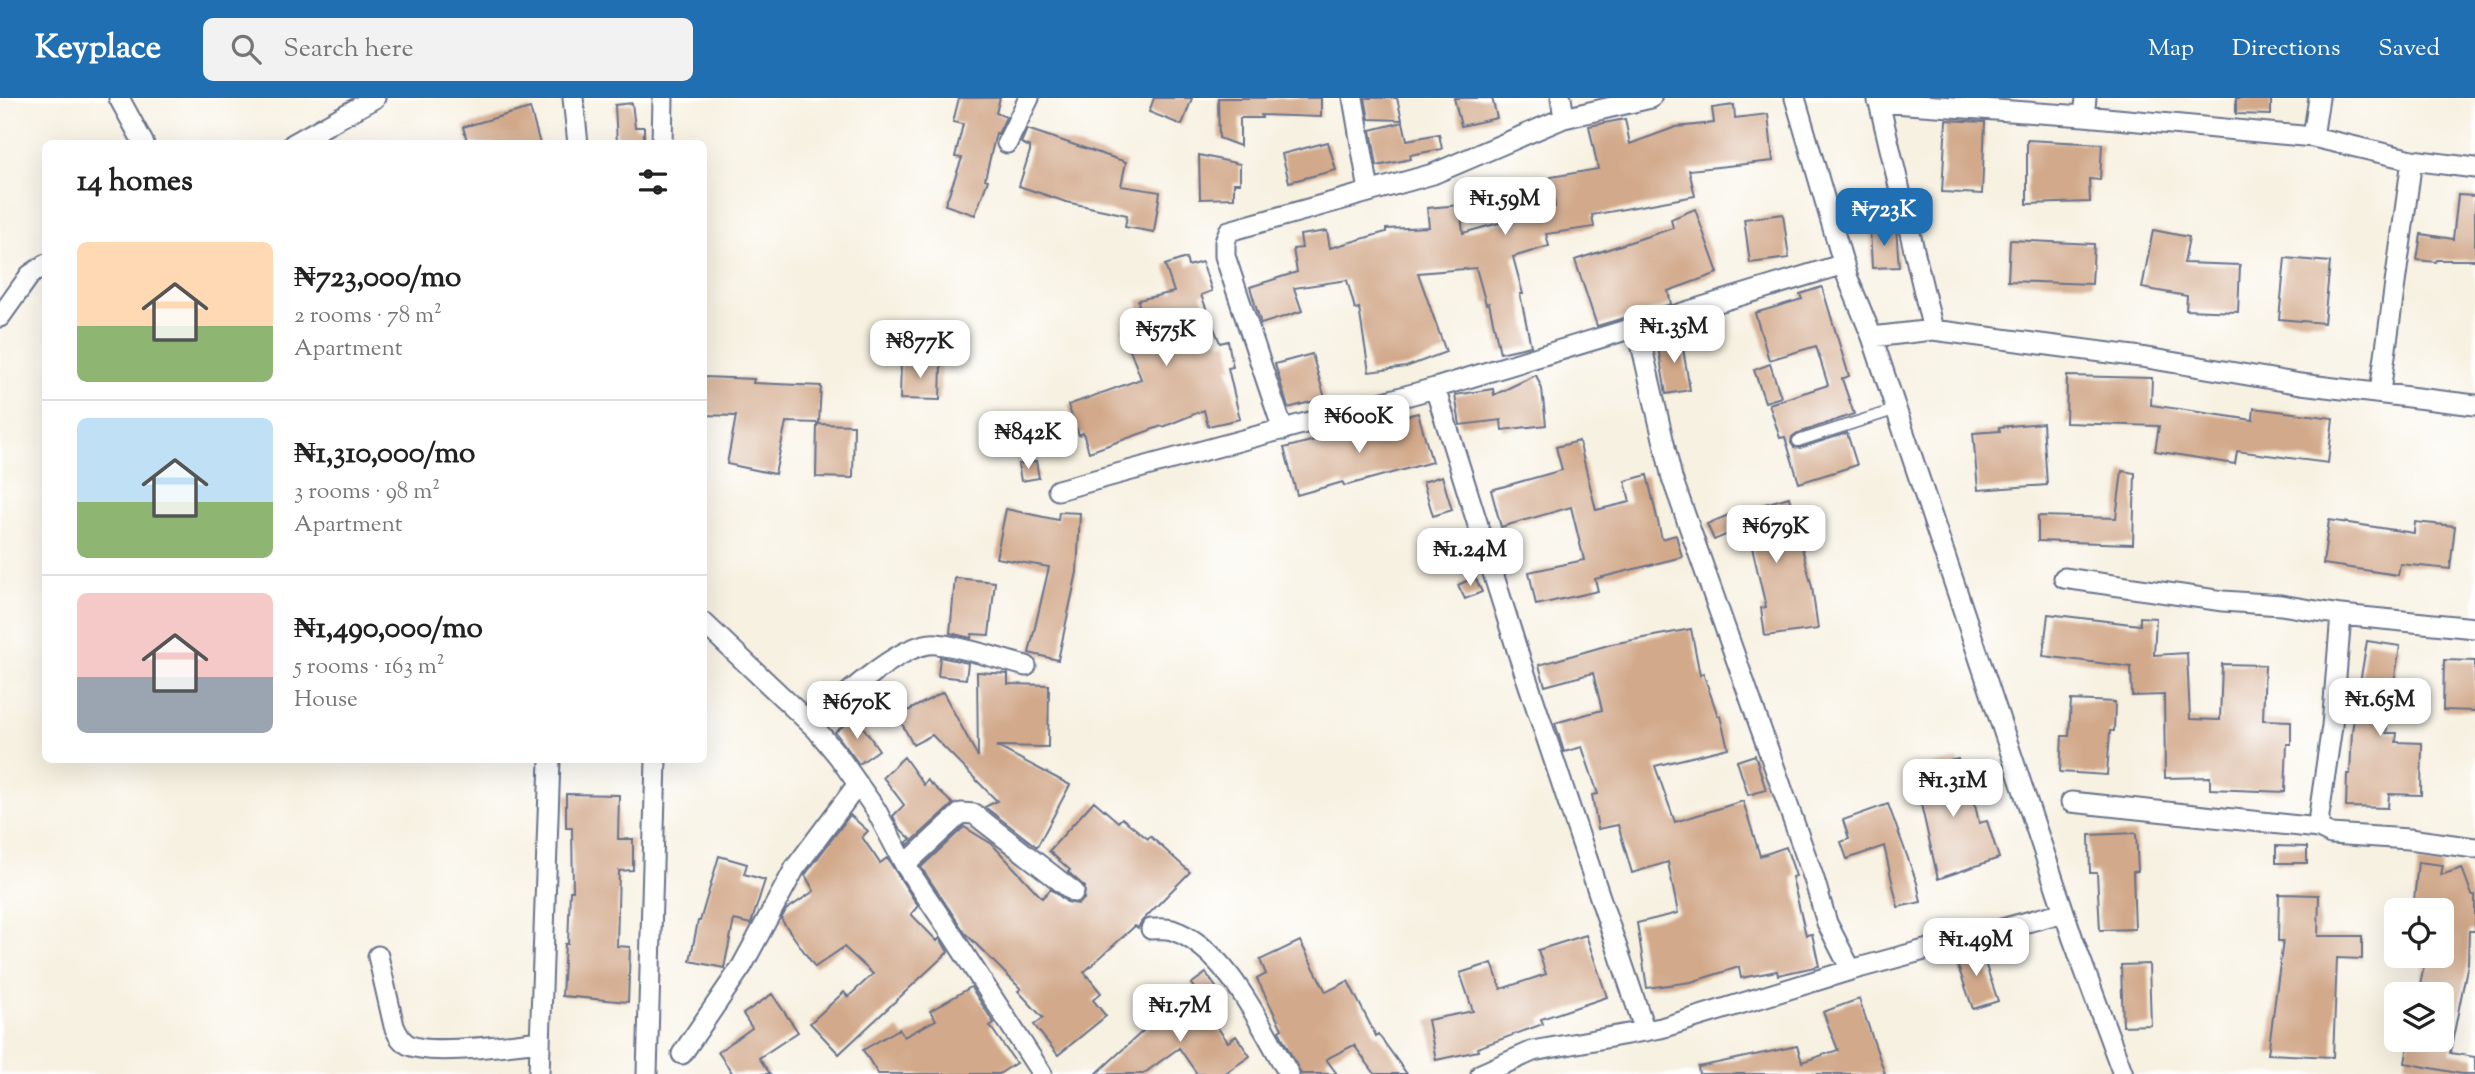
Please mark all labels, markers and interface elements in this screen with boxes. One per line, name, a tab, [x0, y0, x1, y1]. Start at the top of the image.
search box	[203, 18, 693, 81]
text: Keyplace	[35, 25, 161, 73]
icon: search	[227, 30, 265, 68]
text: Search here	[283, 31, 414, 68]
text: Map	[2148, 32, 2194, 66]
text: Directions	[2232, 32, 2340, 66]
text: Saved	[2378, 32, 2440, 66]
text: 14 homes	[77, 161, 193, 204]
icon: filters	[634, 163, 672, 201]
pin: ₦1.59M	[1448, 178, 1562, 237]
text: ₦1.59M	[1470, 183, 1540, 216]
pin: ₦723K	[1835, 188, 1933, 248]
text: ₦723K	[1852, 194, 1916, 227]
text: ₦723,000/mo	[294, 257, 462, 300]
icon: home	[133, 270, 217, 354]
text: 2 rooms · 78 m²	[294, 300, 442, 333]
pin: ₦1.35M	[1617, 306, 1731, 365]
pin: ₦575K	[1117, 308, 1215, 368]
text: ₦1.35M	[1640, 311, 1708, 344]
text: ₦575K	[1136, 314, 1196, 347]
pin: ₦877K	[871, 320, 969, 380]
text: ₦877K	[886, 326, 954, 359]
text: Apartment	[294, 333, 403, 366]
pin: ₦600K	[1310, 396, 1408, 455]
text: ₦600K	[1324, 401, 1394, 434]
pin: ₦842K	[979, 412, 1077, 471]
text: ₦842K	[995, 417, 1061, 450]
text: ₦1,310,000/mo	[294, 433, 475, 476]
icon: home	[133, 446, 217, 530]
text: 3 rooms · 98 m²	[294, 476, 440, 509]
pin: ₦679K	[1727, 505, 1825, 565]
text: Apartment	[294, 509, 403, 542]
text: ₦679K	[1743, 511, 1809, 544]
pin: ₦1.24M	[1413, 528, 1527, 588]
text: ₦1.24M	[1433, 534, 1507, 567]
text: ₦1,490,000/mo	[294, 608, 483, 651]
icon: home	[133, 621, 217, 705]
text: 5 rooms · 163 m²	[294, 651, 444, 684]
pin: ₦1.65M	[2323, 678, 2437, 738]
pin: ₦670K	[808, 682, 906, 741]
text: House	[294, 684, 358, 717]
text: ₦1.65M	[2345, 684, 2415, 717]
text: ₦670K	[823, 687, 891, 720]
pin: ₦1.31M	[1896, 760, 2010, 819]
text: ₦1.31M	[1919, 765, 1987, 798]
map controls	[2384, 898, 2454, 1052]
button: locate	[2384, 898, 2454, 968]
pin: ₦1.49M	[1919, 918, 2033, 978]
text: ₦1.49M	[1939, 924, 2013, 957]
button: layers	[2384, 982, 2454, 1052]
pin: ₦1.7M	[1131, 984, 1229, 1044]
text: ₦1.7M	[1149, 990, 1211, 1023]

